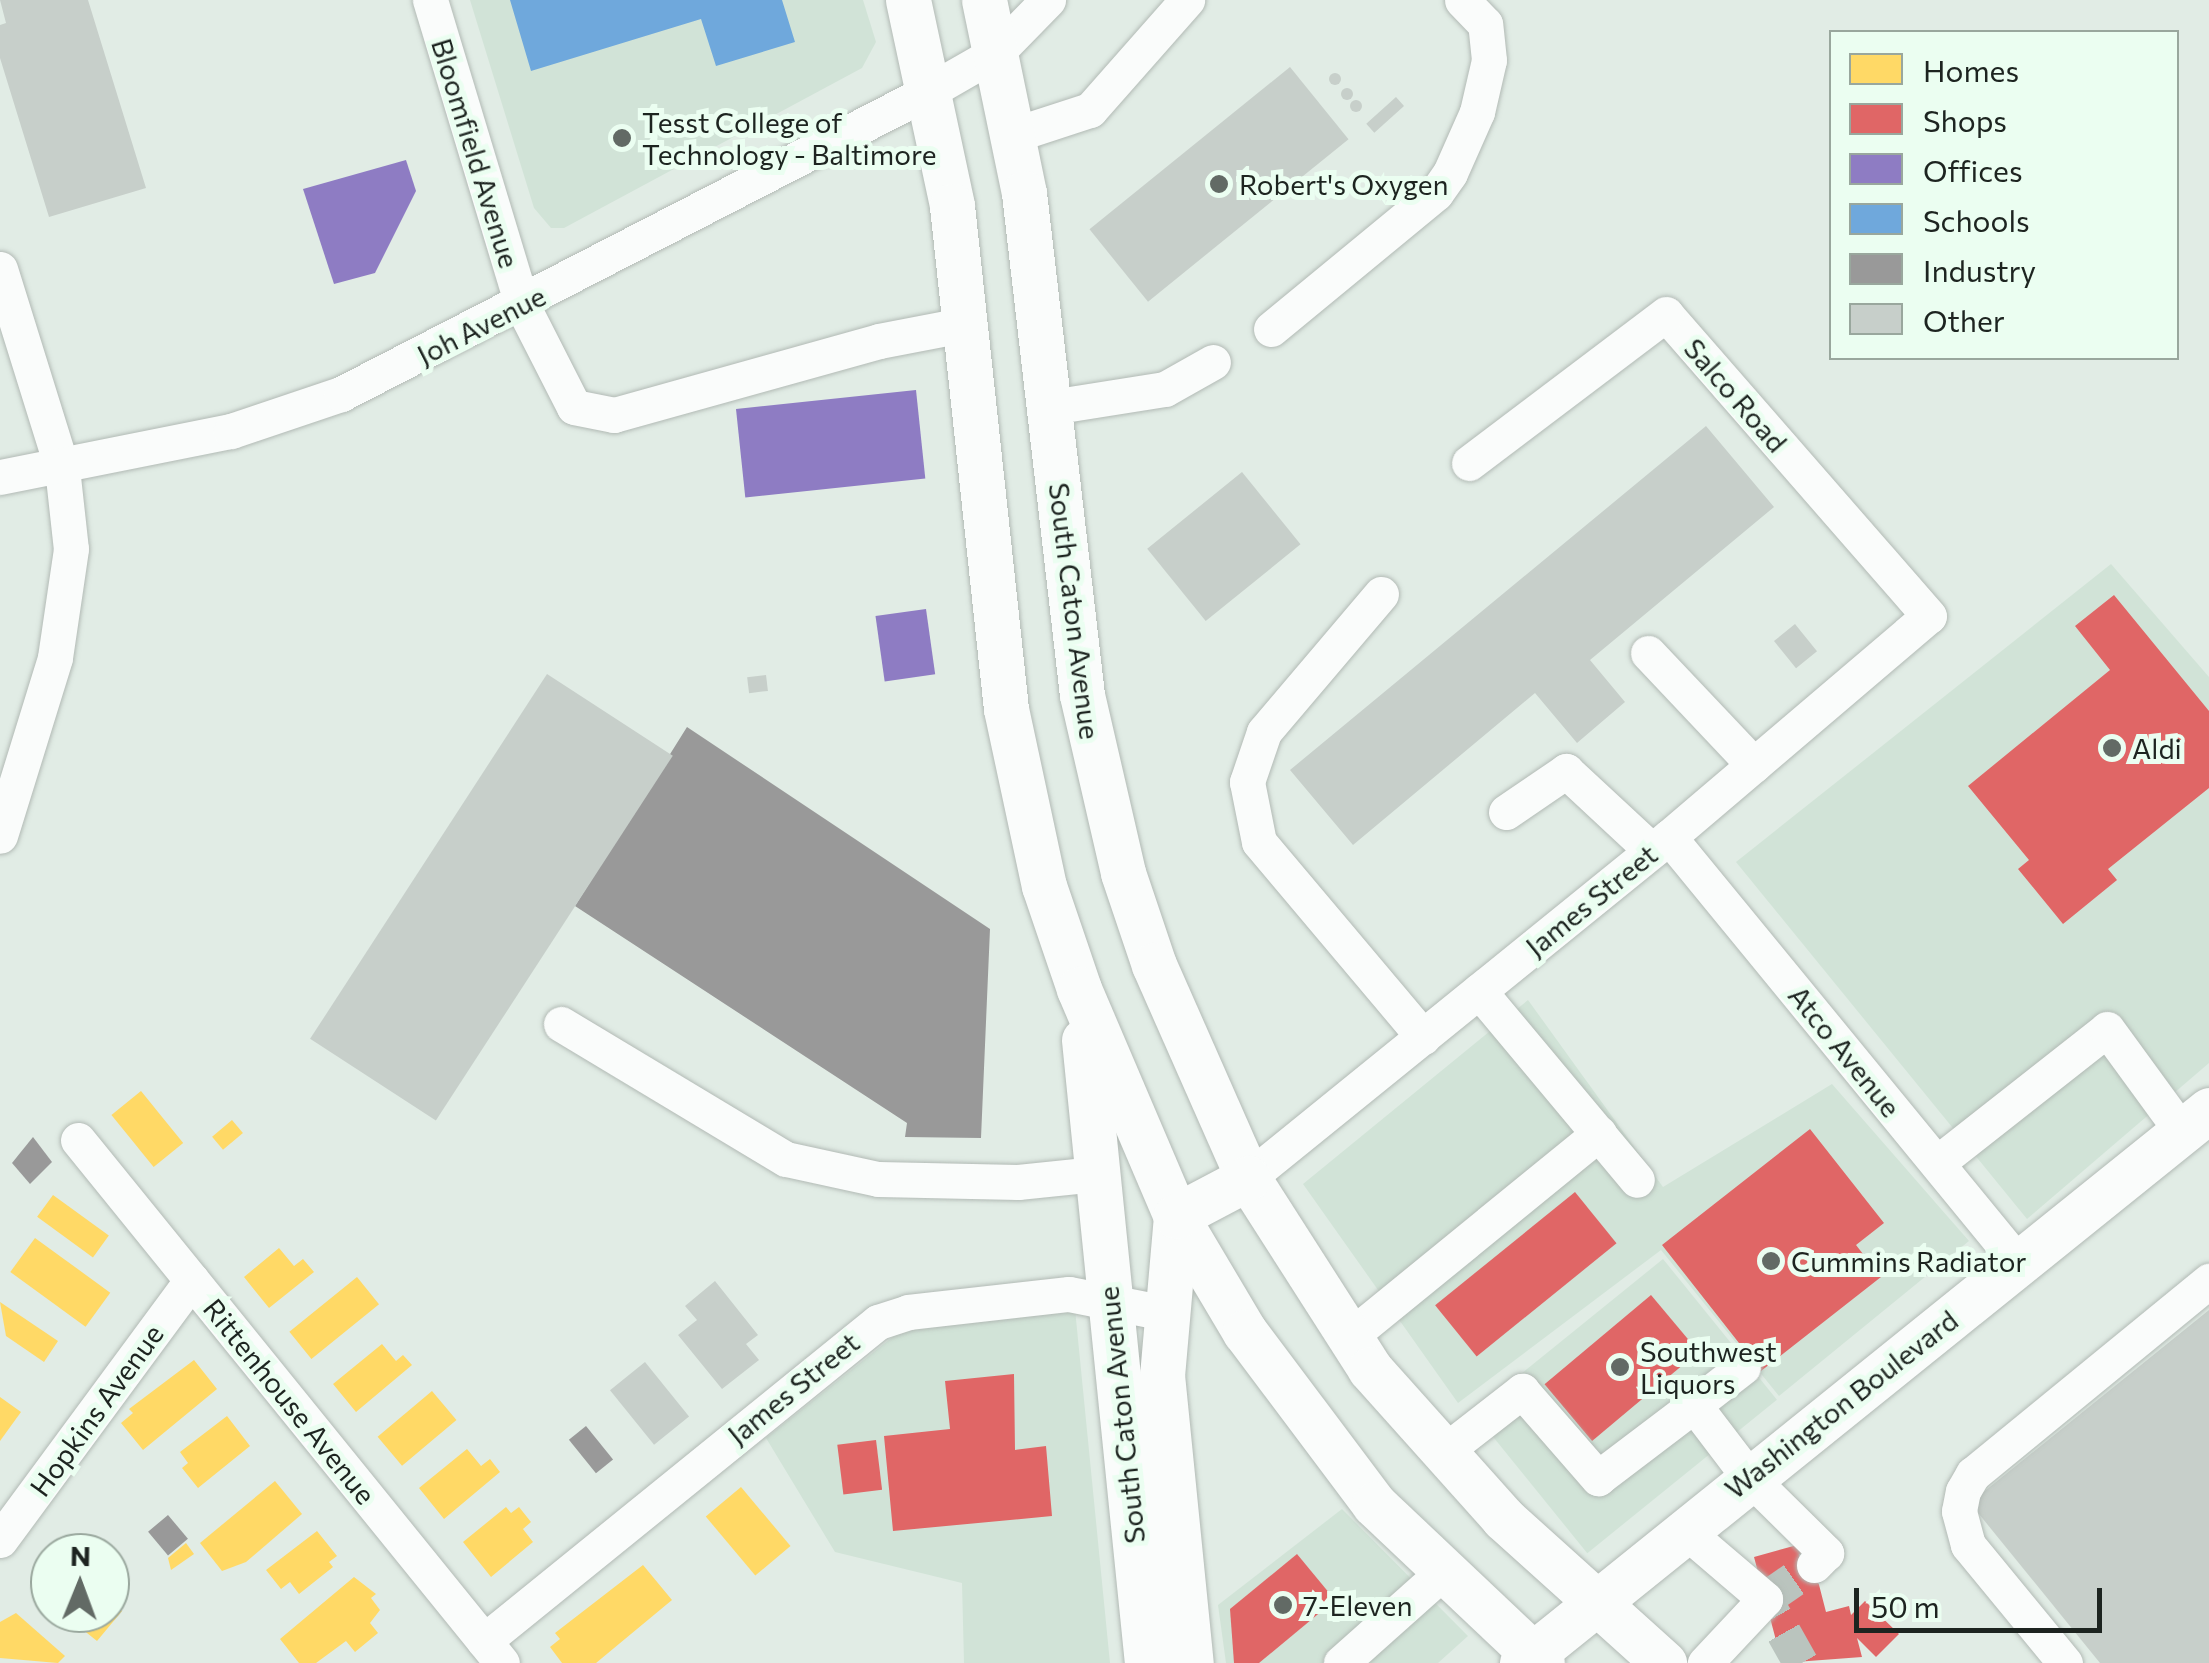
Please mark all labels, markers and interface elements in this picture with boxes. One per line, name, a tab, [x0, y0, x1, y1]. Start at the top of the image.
legend	[1829, 30, 2179, 360]
street label: Bloomfield Avenue	[425, 34, 527, 272]
text: Homes	[1923, 51, 2019, 88]
text: Shops	[1923, 101, 2007, 138]
place label: Tesst College of Technology - Baltimore	[642, 105, 936, 171]
marker: Tesst College of Technology - Baltimore	[611, 127, 633, 149]
text: Offices	[1923, 151, 2023, 188]
place label: Robert's Oxygen	[1239, 167, 1449, 201]
marker: Robert's Oxygen	[1208, 173, 1230, 195]
text: Schools	[1923, 201, 2030, 238]
text: Industry	[1923, 251, 2036, 288]
street label: Joh Avenue	[411, 278, 551, 372]
text: Other	[1923, 301, 2005, 338]
street label: Salco Road	[1678, 331, 1794, 459]
street label: South Caton Avenue	[1043, 481, 1107, 741]
place label: Aldi	[2132, 731, 2182, 765]
marker: Aldi	[2101, 737, 2123, 759]
street label: James Street	[1519, 837, 1663, 963]
street label: Atco Avenue	[1782, 979, 1908, 1123]
place label: Cummins Radiator	[1791, 1244, 2027, 1278]
marker: Cummins Radiator	[1760, 1250, 1782, 1272]
street label: South Caton Avenue	[1091, 1285, 1151, 1545]
street label: Rittenhouse Avenue	[197, 1292, 383, 1510]
street label: Washington Boulevard	[1718, 1303, 1964, 1505]
street label: Hopkins Avenue	[22, 1318, 170, 1502]
street label: James Street	[721, 1325, 865, 1451]
place label: Southwest Liquors	[1640, 1334, 1777, 1400]
marker: Southwest Liquors	[1609, 1356, 1631, 1378]
north arrow	[30, 1533, 130, 1633]
text: N	[70, 1538, 91, 1572]
scale bar	[1859, 1568, 2106, 1630]
text: 50 m	[1871, 1587, 1940, 1624]
place label: 7-Eleven	[1303, 1588, 1412, 1622]
marker: 7-Eleven	[1272, 1594, 1294, 1616]

